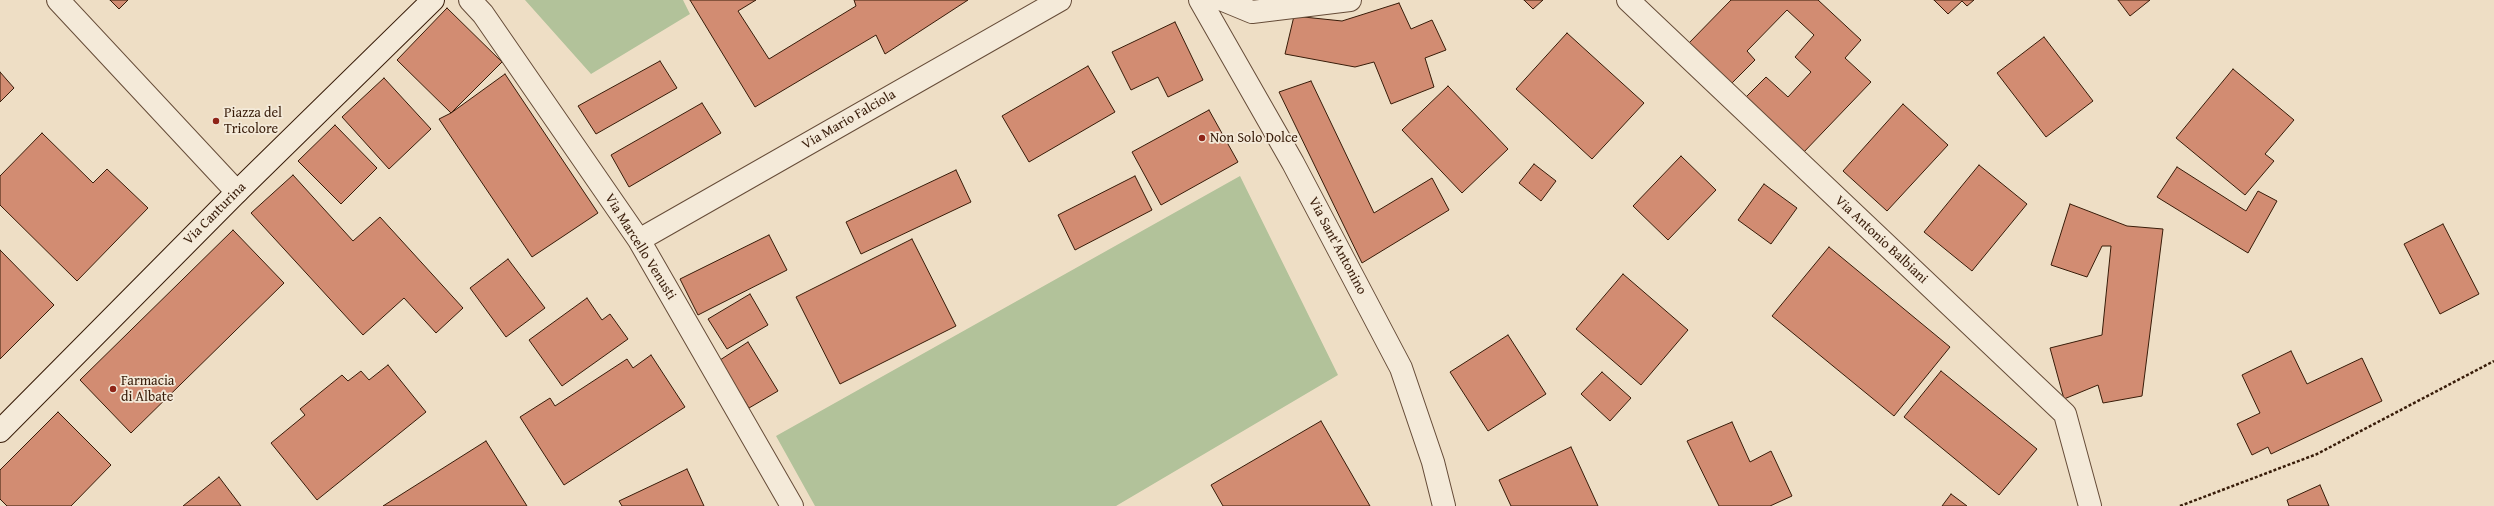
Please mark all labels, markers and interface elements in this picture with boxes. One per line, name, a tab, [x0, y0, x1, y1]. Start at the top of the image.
street label: Via Mario Falciola	[799, 86, 899, 154]
place label: Piazza del Tricolore	[224, 105, 282, 138]
marker: Piazza del Tricolore	[211, 116, 221, 126]
place label: Non Solo Dolce	[1210, 130, 1298, 146]
marker: Non Solo Dolce	[1197, 133, 1207, 143]
street label: Via Canturina	[180, 179, 250, 249]
street label: Via Marcello Venusti	[601, 191, 679, 303]
street label: Via Antonio Balbiani	[1831, 192, 1931, 288]
street label: Via Sant'Antonino	[1304, 194, 1370, 298]
place label: Farmacia di Albate	[121, 373, 174, 406]
marker: Farmacia di Albate	[108, 384, 118, 394]

